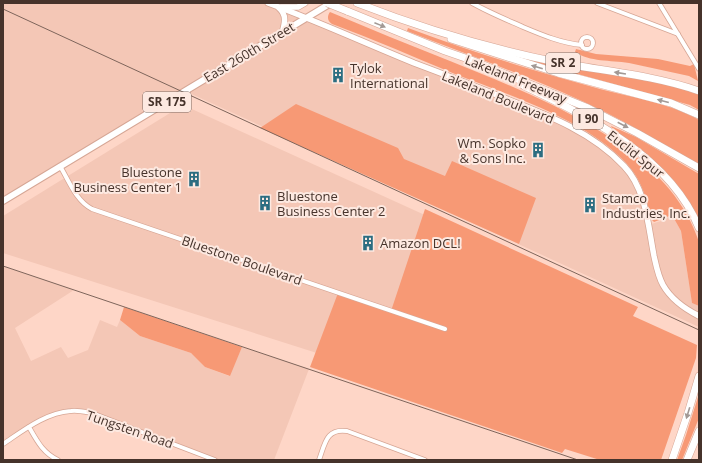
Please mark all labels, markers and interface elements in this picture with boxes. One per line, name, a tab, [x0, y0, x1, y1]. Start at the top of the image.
street label: East 260th Street	[200, 18, 298, 86]
one-way arrow	[374, 22, 386, 28]
street label: Lakeland Freeway	[462, 50, 570, 108]
road number: SR 2	[546, 53, 580, 73]
place label: Tylok International	[350, 59, 428, 92]
one-way arrow	[531, 64, 543, 70]
building icon: Tylok International	[329, 66, 347, 84]
street label: Lakeland Boulevard	[439, 66, 557, 128]
one-way arrow	[614, 70, 626, 76]
road number: SR 175	[143, 92, 191, 112]
one-way arrow	[656, 98, 668, 104]
road number: I 90	[573, 109, 603, 129]
one-way arrow	[617, 122, 629, 128]
street label: Euclid Spur	[604, 126, 669, 182]
place label: Wm. Sopko & Sons Inc.	[458, 134, 526, 167]
building icon: Wm. Sopko & Sons Inc.	[529, 141, 547, 159]
place label: Bluestone Business Center 1	[74, 163, 182, 196]
building icon: Bluestone Business Center 1	[185, 170, 203, 188]
place label: Bluestone Business Center 2	[277, 187, 385, 220]
place label: Stamco Industries, Inc.	[602, 189, 690, 222]
building icon: Bluestone Business Center 2	[256, 194, 274, 212]
building icon: Stamco Industries, Inc.	[581, 196, 599, 214]
street label: Bluestone Boulevard	[179, 231, 305, 289]
building icon: Amazon DCL!	[359, 234, 377, 252]
place label: Amazon DCL!	[380, 234, 461, 252]
street label: Tungsten Road	[84, 406, 176, 452]
one-way arrow	[685, 407, 691, 419]

